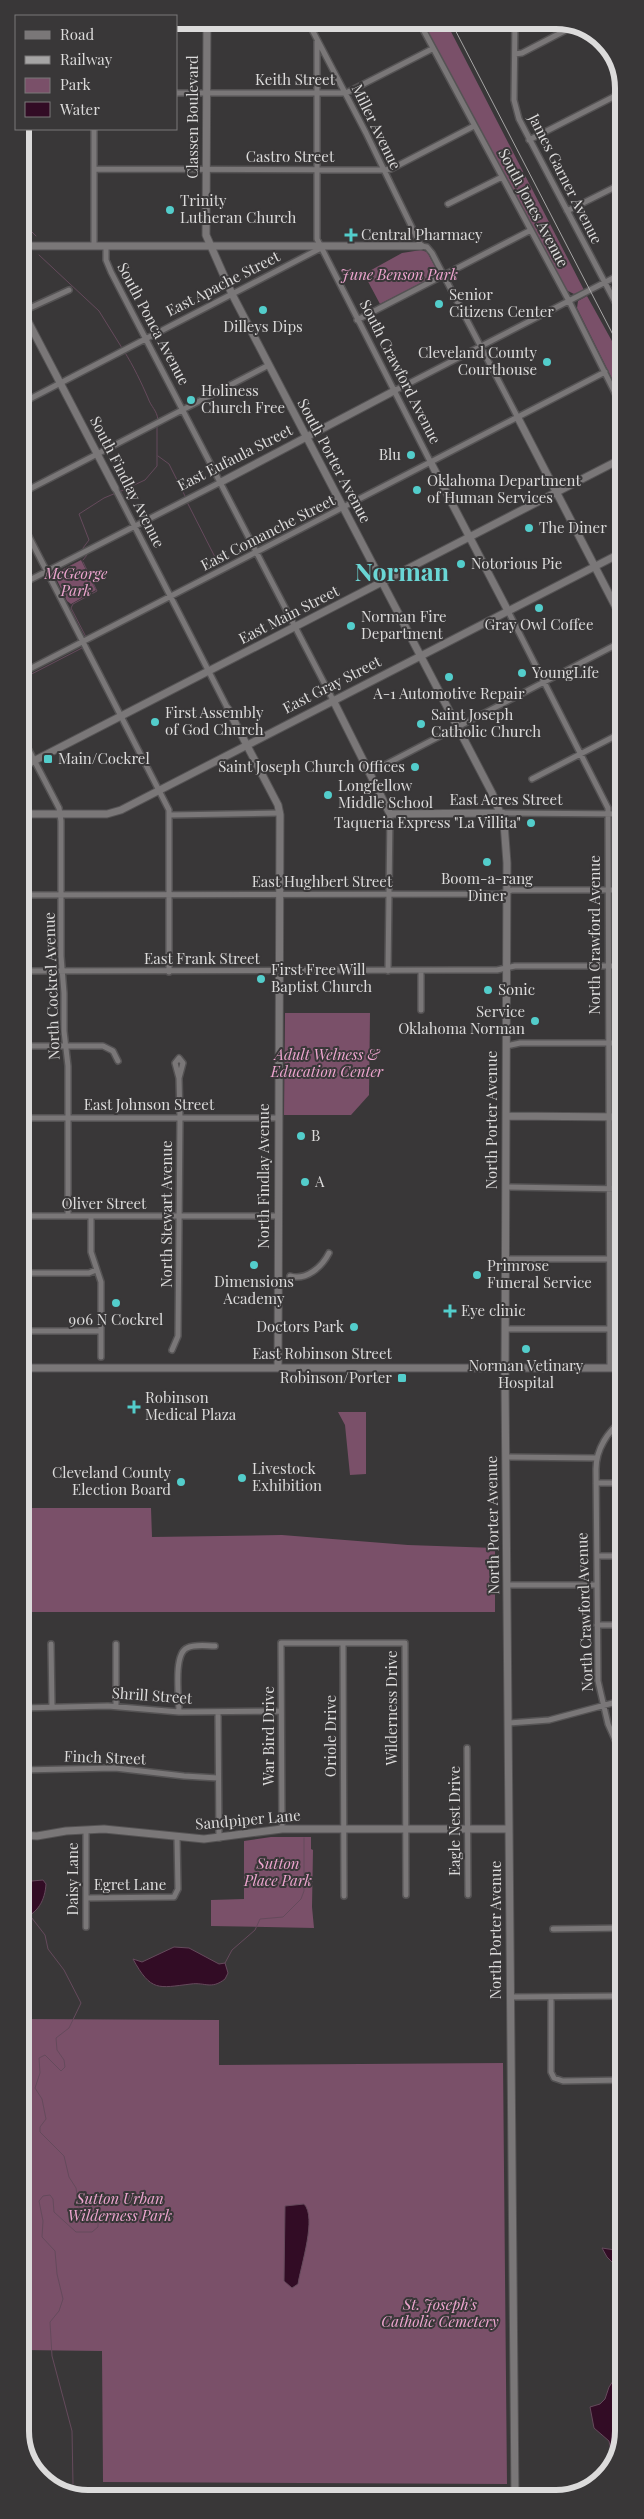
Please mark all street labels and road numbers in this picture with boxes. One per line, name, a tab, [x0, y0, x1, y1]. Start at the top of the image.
street label: Classen Boulevard	[182, 55, 202, 179]
street label: Keith Street	[255, 69, 336, 89]
street label: Miller Avenue	[348, 81, 406, 173]
street label: James Garner Avenue	[524, 109, 607, 247]
street label: South Jones Avenue	[494, 145, 574, 270]
street label: Castro Street	[246, 146, 335, 166]
street label: East Apache Street	[162, 246, 283, 320]
street label: South Ponca Avenue	[113, 259, 195, 388]
street label: South Crawford Avenue	[356, 296, 446, 447]
street label: South Porter Avenue	[294, 395, 376, 526]
street label: South Findlay Avenue	[86, 412, 170, 551]
street label: East Eufaula Street	[174, 419, 296, 495]
street label: East Comanche Street	[197, 489, 339, 575]
street label: East Main Street	[235, 580, 343, 648]
street label: East Gray Street	[279, 650, 385, 718]
street label: East Acres Street	[449, 789, 563, 809]
street label: North Crawford Avenue	[584, 855, 604, 1015]
street label: East Hughbert Street	[252, 871, 393, 891]
street label: North Cockrel Avenue	[38, 912, 64, 1060]
street label: East Frank Street	[144, 948, 261, 968]
street label: North Porter Avenue	[481, 1051, 501, 1189]
street label: East Johnson Street	[84, 1094, 215, 1114]
street label: North Findlay Avenue	[253, 1103, 273, 1249]
street label: North Stewart Avenue	[156, 1140, 176, 1288]
street label: Oliver Street	[62, 1193, 147, 1213]
street label: East Robinson Street	[252, 1343, 393, 1363]
street label: North Porter Avenue	[481, 1456, 503, 1594]
street label: North Crawford Avenue	[571, 1532, 597, 1692]
street label: Wilderness Drive	[381, 1650, 401, 1767]
street label: Shrill Street	[111, 1682, 194, 1708]
street label: War Bird Drive	[258, 1686, 278, 1787]
street label: Oriole Drive	[320, 1695, 340, 1777]
street label: Finch Street	[64, 1746, 147, 1768]
street label: Eagle Nest Drive	[444, 1766, 464, 1876]
street label: Sandpiper Lane	[194, 1804, 301, 1834]
street label: Daisy Lane	[62, 1842, 82, 1916]
street label: North Porter Avenue	[485, 1861, 505, 1999]
street label: Egret Lane	[94, 1874, 166, 1894]

